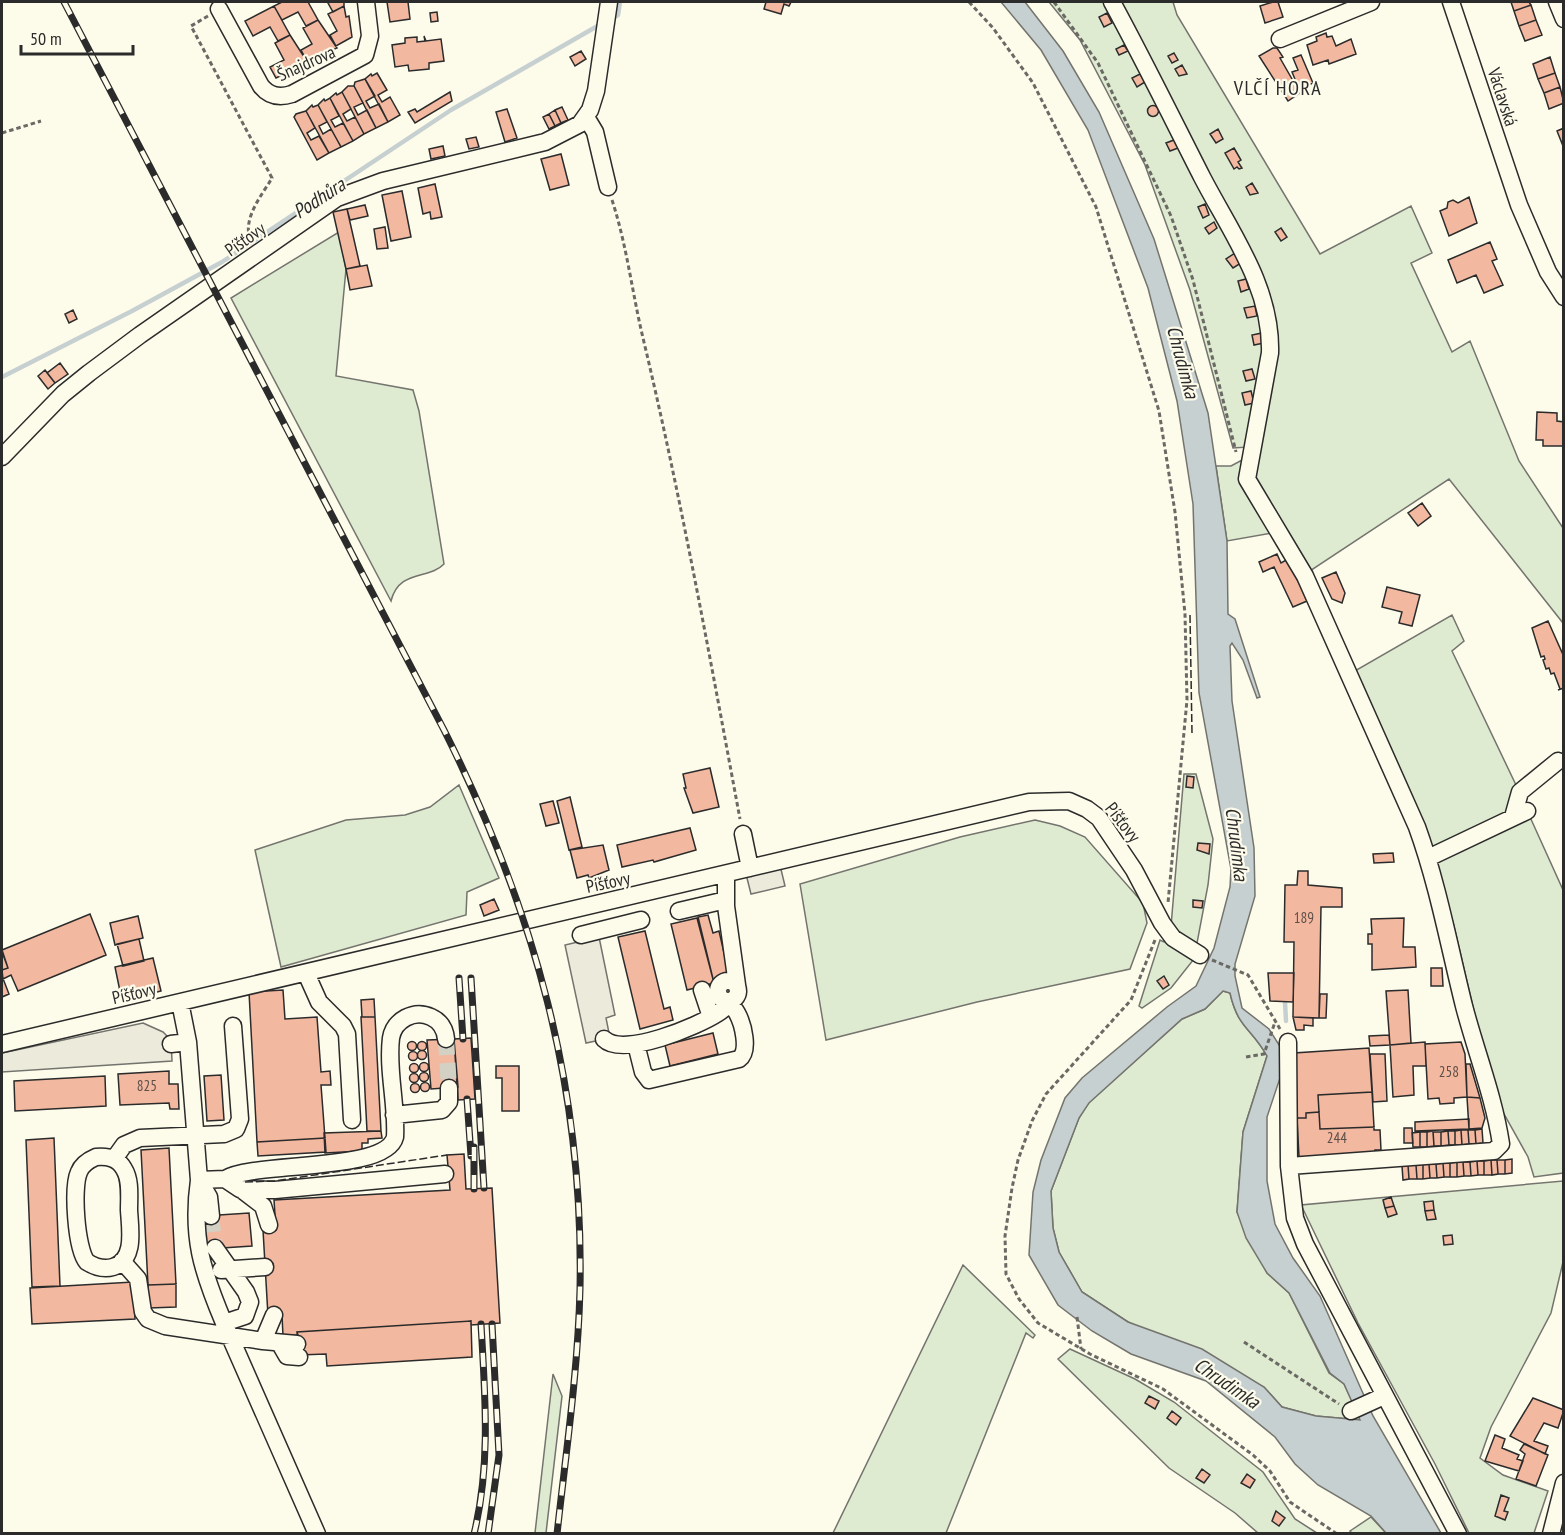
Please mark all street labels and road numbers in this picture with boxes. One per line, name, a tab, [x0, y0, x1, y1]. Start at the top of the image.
street label: Šnajdrova	[273, 40, 339, 86]
street label: Václavská	[1483, 64, 1523, 129]
street label: Píšťovy	[220, 217, 270, 261]
street label: Píšťovy	[1100, 797, 1146, 847]
street label: Píšťovy	[584, 866, 632, 898]
street label: Píšťovy	[110, 977, 158, 1009]

